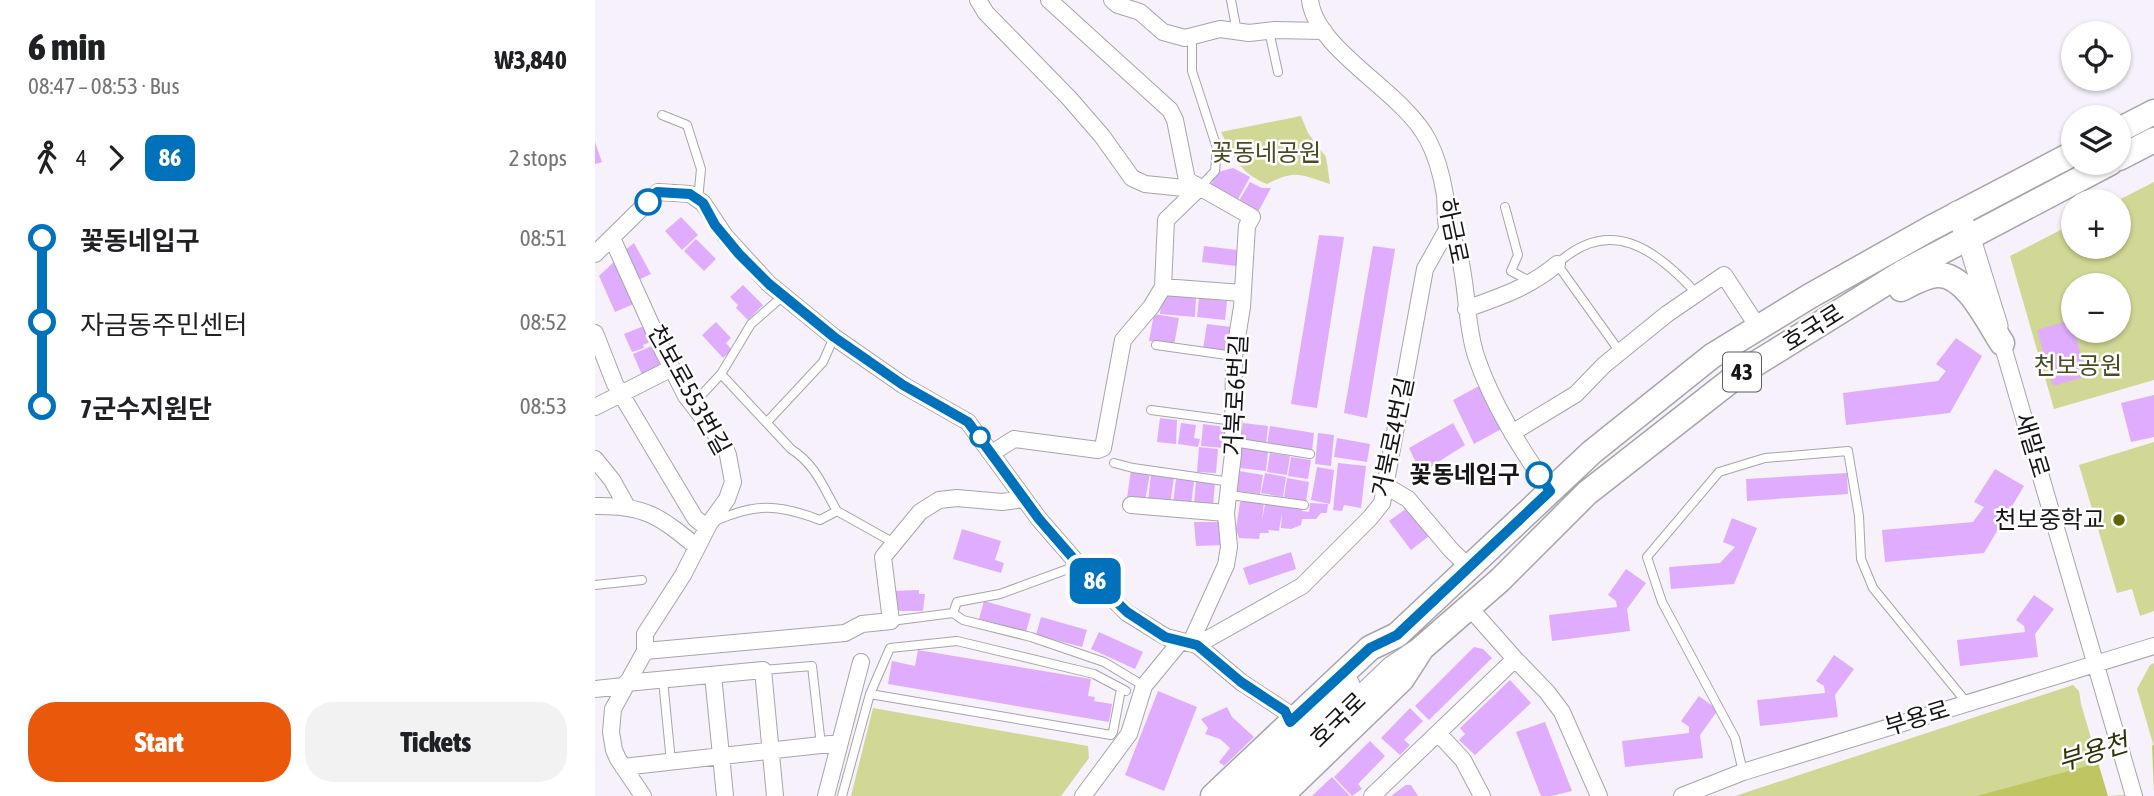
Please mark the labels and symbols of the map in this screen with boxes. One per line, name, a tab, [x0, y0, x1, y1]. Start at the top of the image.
park label: 꽃동네공원	[1211, 139, 1321, 166]
unlabelled marker	[635, 189, 661, 215]
street label: 하금로	[1433, 196, 1474, 266]
street label: 호국로	[1777, 299, 1848, 357]
street label: 천보로553번길	[643, 320, 736, 459]
street label: 거북로6번길	[1219, 334, 1252, 456]
road number: 43	[1723, 352, 1761, 392]
park label: 천보공원	[2034, 352, 2122, 379]
street label: 거북로4번길	[1367, 375, 1418, 499]
street label: 새말로	[2010, 409, 2055, 480]
unlabelled marker	[970, 427, 990, 447]
place label: 꽃동네입구	[1410, 461, 1520, 488]
marker: 꽃동네입구	[1526, 462, 1552, 488]
place label: 천보중학교	[1995, 506, 2105, 533]
marker: 천보중학교	[2111, 512, 2127, 528]
line badge: 86	[1063, 558, 1127, 604]
street label: 호국로	[1304, 687, 1371, 752]
street label: 부용로	[1881, 695, 1952, 740]
water label: 부용천	[2054, 726, 2135, 777]

